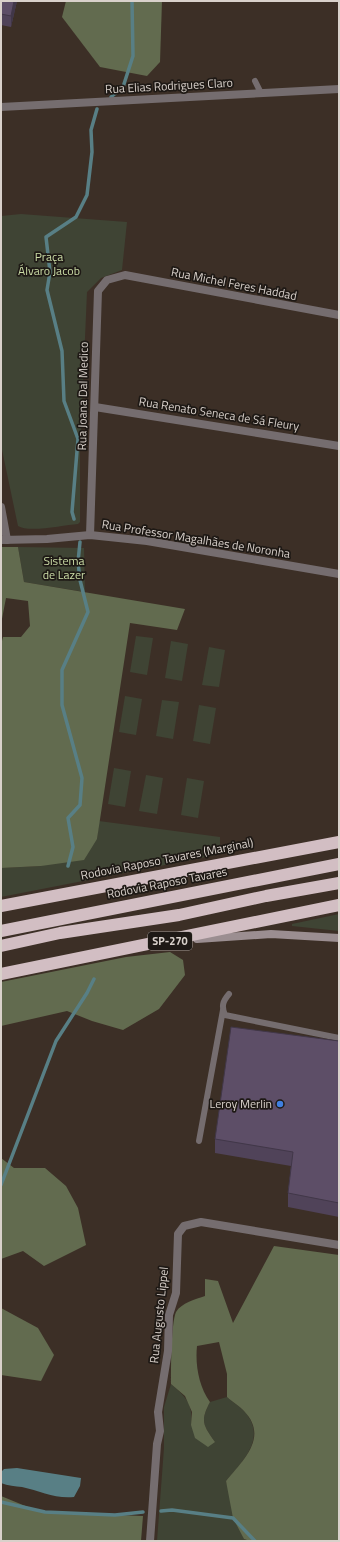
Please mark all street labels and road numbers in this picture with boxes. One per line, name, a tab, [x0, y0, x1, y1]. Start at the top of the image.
street label: Rua Elias Rodrigues Claro	[105, 73, 233, 98]
street label: Rua Michel Feres Haddad	[170, 262, 299, 305]
street label: Rua Joana Dal Medico	[72, 341, 93, 451]
street label: Rua Renato Seneca de Sá Fleury	[138, 391, 301, 436]
street label: Rua Professor Magalhães de Noronha	[100, 514, 292, 563]
street label: Rodovia Raposo Tavares (Marginal)	[79, 835, 255, 883]
street label: Rodovia Raposo Tavares	[106, 864, 228, 902]
road number: SP-270	[148, 932, 192, 950]
street label: Rua Augusto Lippel	[144, 1266, 173, 1364]

